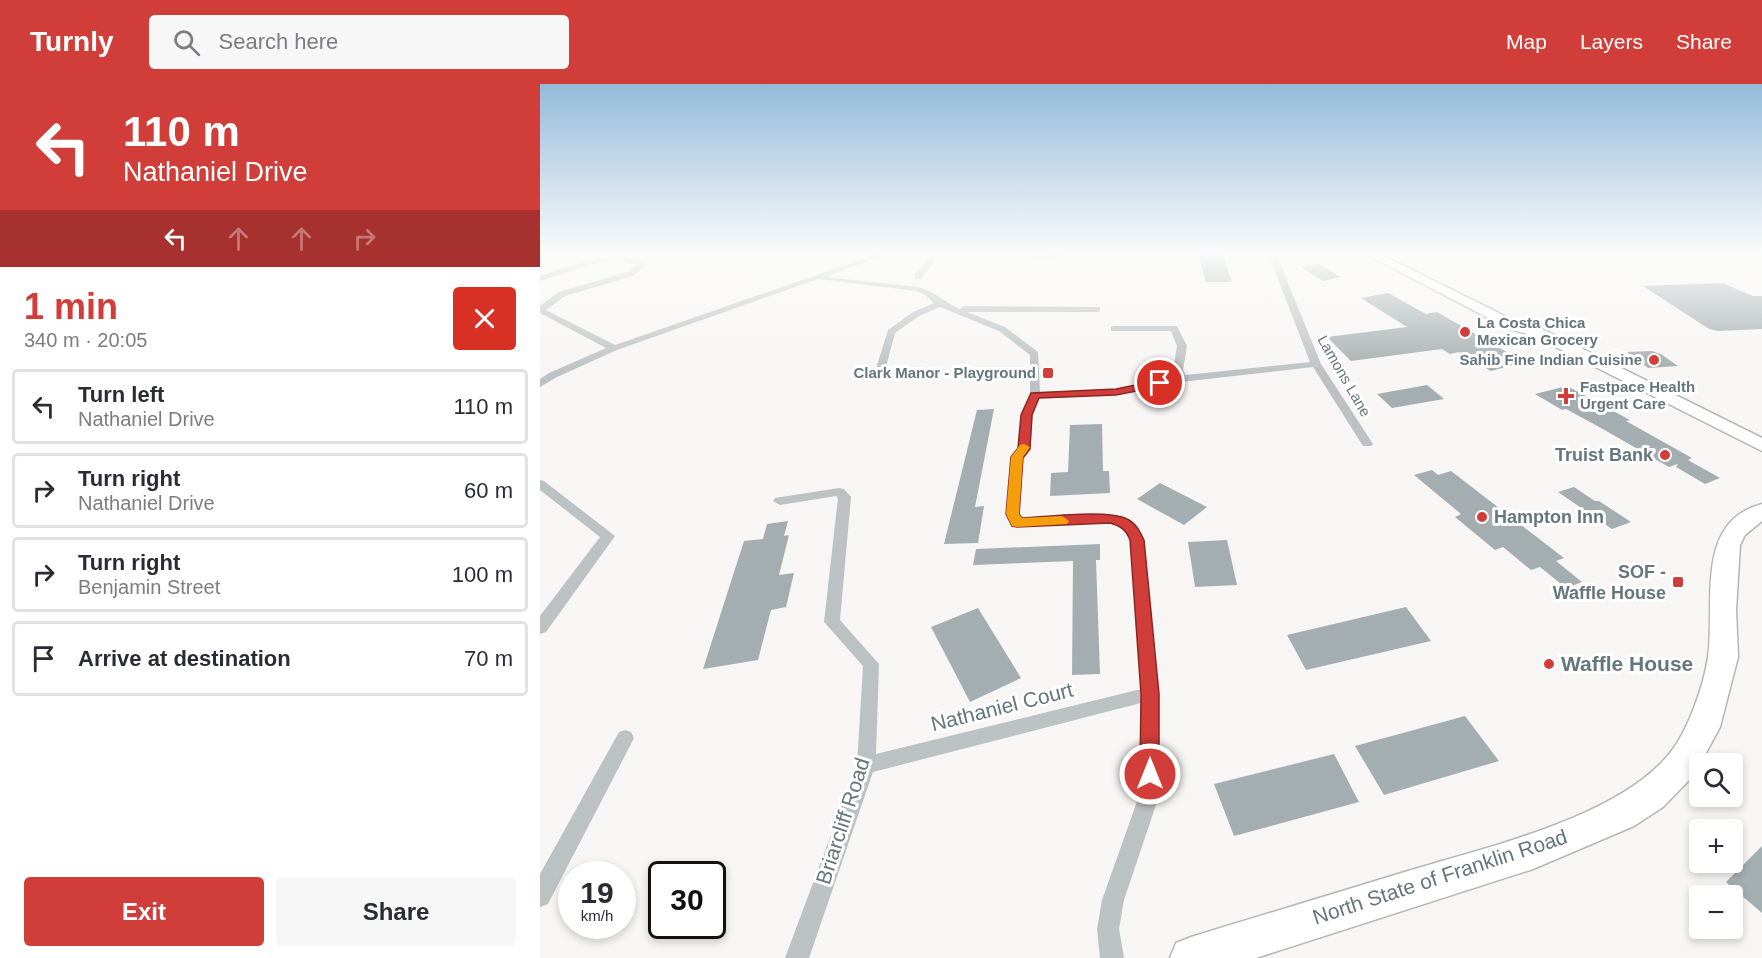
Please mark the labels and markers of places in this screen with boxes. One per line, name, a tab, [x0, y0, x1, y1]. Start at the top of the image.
place label: La Costa Chica Mexican Grocery	[1477, 314, 1599, 348]
marker: La Costa Chica Mexican Grocery	[1458, 325, 1472, 339]
place label: Sahib Fine Indian Cuisine	[1459, 351, 1642, 368]
marker: Sahib Fine Indian Cuisine	[1647, 353, 1661, 367]
pin	[1134, 357, 1185, 408]
place label: Clark Manor - Playground	[853, 364, 1036, 381]
marker: Clark Manor - Playground	[1041, 366, 1055, 380]
place label: Fastpace Health Urgent Care	[1580, 378, 1695, 412]
marker: Fastpace Health Urgent Care	[1557, 387, 1575, 405]
place label: Truist Bank	[1555, 445, 1654, 465]
marker: Truist Bank	[1658, 448, 1672, 462]
place label: Hampton Inn	[1494, 507, 1604, 527]
marker: Hampton Inn	[1475, 510, 1489, 524]
place label: SOF - Waffle House	[1553, 562, 1666, 603]
marker: SOF - Waffle House	[1671, 575, 1685, 589]
place label: Waffle House	[1561, 652, 1693, 675]
marker: Waffle House	[1542, 657, 1556, 671]

